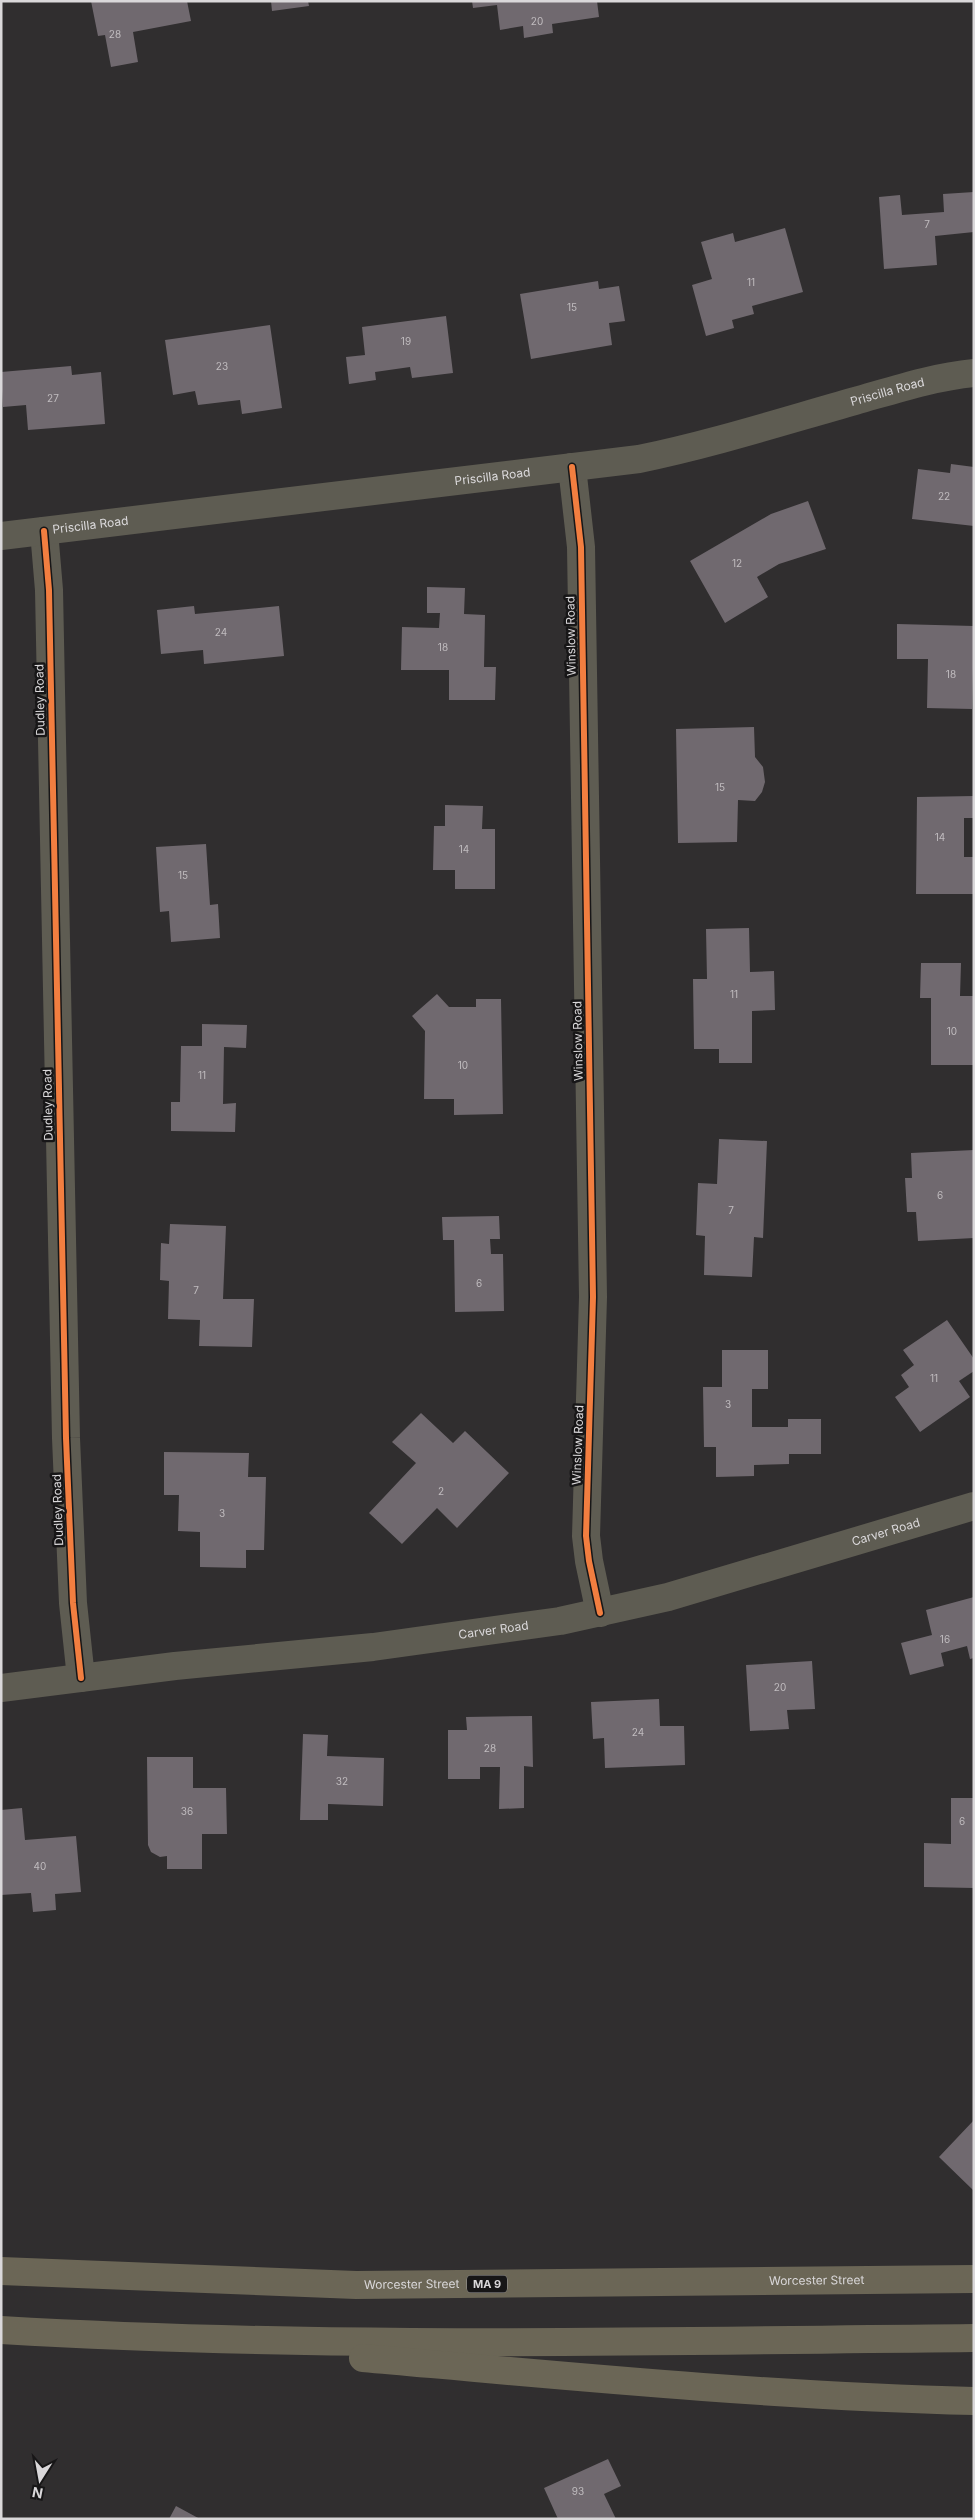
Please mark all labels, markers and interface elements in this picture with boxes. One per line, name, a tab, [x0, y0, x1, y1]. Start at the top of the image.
house number: 20	[531, 15, 543, 27]
house number: 28	[109, 28, 121, 40]
house number: 7	[924, 218, 930, 230]
house number: 11	[747, 276, 755, 288]
house number: 15	[567, 301, 577, 313]
house number: 19	[401, 335, 411, 347]
house number: 23	[216, 360, 228, 372]
street label: Priscilla Road	[849, 374, 926, 409]
house number: 27	[47, 392, 59, 404]
street label: Priscilla Road	[454, 464, 531, 488]
house number: 22	[938, 490, 950, 502]
street label: Priscilla Road	[52, 513, 129, 537]
house number: 12	[732, 557, 742, 569]
street label: Winslow Road	[562, 596, 579, 676]
house number: 24	[215, 626, 227, 638]
house number: 18	[438, 641, 448, 653]
street label: Dudley Road	[31, 664, 48, 736]
house number: 18	[946, 668, 956, 680]
house number: 15	[715, 781, 725, 793]
house number: 14	[935, 831, 945, 843]
house number: 14	[459, 843, 469, 855]
house number: 15	[178, 869, 188, 881]
house number: 11	[730, 988, 738, 1000]
street label: Winslow Road	[569, 1001, 586, 1081]
house number: 10	[947, 1025, 957, 1037]
house number: 10	[458, 1059, 468, 1071]
street label: Dudley Road	[39, 1069, 56, 1141]
house number: 11	[198, 1069, 206, 1081]
house number: 6	[937, 1189, 943, 1201]
house number: 7	[728, 1204, 734, 1216]
house number: 6	[476, 1277, 482, 1289]
house number: 7	[193, 1284, 199, 1296]
house number: 11	[930, 1372, 938, 1384]
house number: 3	[725, 1398, 731, 1410]
street label: Winslow Road	[569, 1405, 586, 1485]
street label: Dudley Road	[49, 1474, 66, 1546]
house number: 2	[438, 1485, 444, 1497]
house number: 3	[219, 1507, 225, 1519]
street label: Carver Road	[850, 1514, 922, 1549]
street label: Carver Road	[457, 1617, 529, 1642]
house number: 16	[940, 1633, 950, 1645]
house number: 20	[774, 1681, 786, 1693]
house number: 24	[632, 1726, 644, 1738]
house number: 28	[484, 1742, 496, 1754]
house number: 32	[336, 1775, 348, 1787]
house number: 36	[181, 1805, 193, 1817]
house number: 6	[959, 1815, 965, 1827]
house number: 40	[34, 1860, 46, 1872]
street label: Worcester Street	[769, 2272, 865, 2288]
street label: Worcester Street	[364, 2276, 460, 2292]
road number: MA 9	[467, 2276, 507, 2292]
north arrow	[15, 2455, 65, 2505]
text: N	[31, 2484, 44, 2503]
house number: 93	[572, 2485, 584, 2497]

